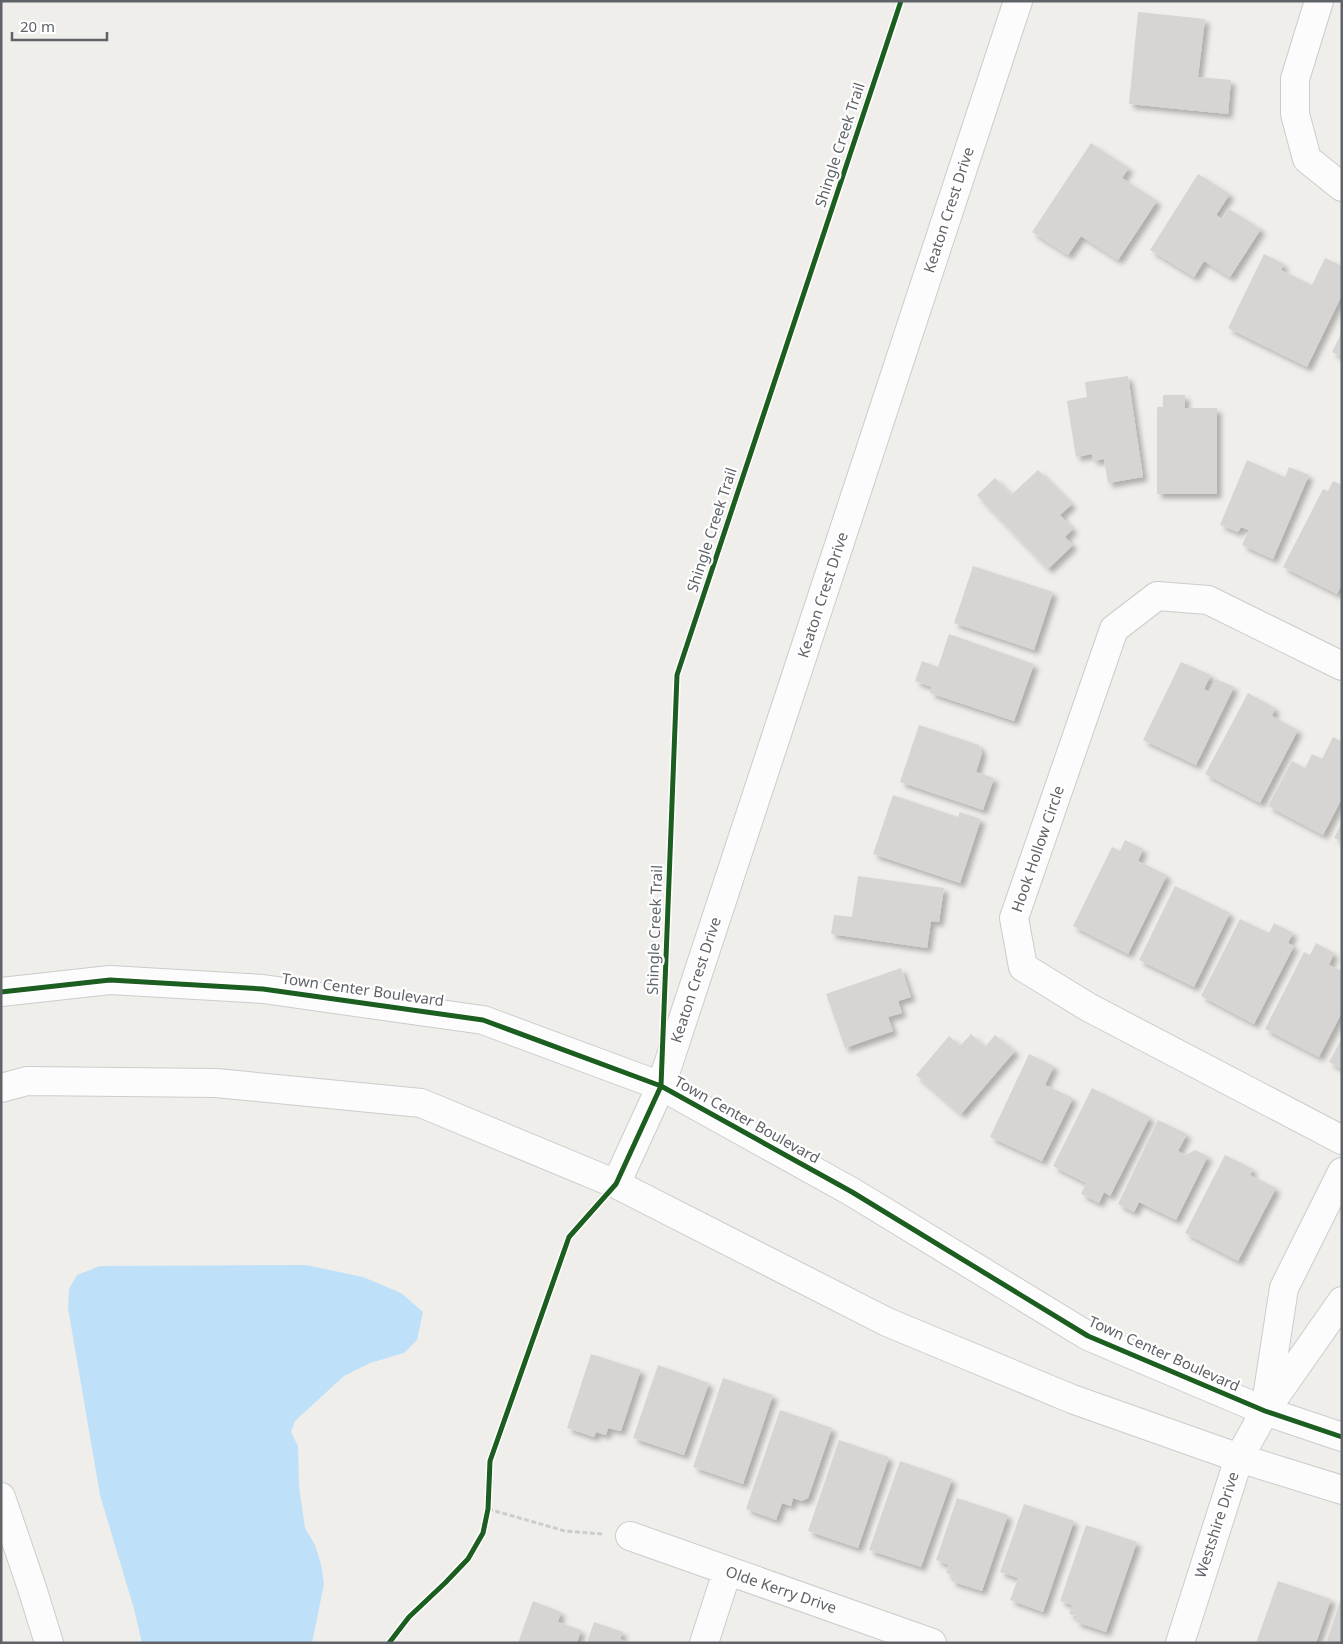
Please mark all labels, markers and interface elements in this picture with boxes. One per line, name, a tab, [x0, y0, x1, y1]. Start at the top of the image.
scale bar	[12, 10, 108, 42]
text: 20 m	[20, 16, 55, 36]
street label: Shingle Creek Trail	[809, 80, 869, 210]
street label: Keaton Crest Drive	[918, 144, 978, 275]
street label: Shingle Creek Trail	[681, 465, 741, 595]
street label: Keaton Crest Drive	[792, 529, 852, 660]
street label: Hook Hollow Circle	[1006, 783, 1068, 915]
street label: Shingle Creek Trail	[642, 865, 666, 995]
street label: Keaton Crest Drive	[665, 914, 725, 1045]
street label: Town Center Boulevard	[281, 968, 445, 1010]
street label: Town Center Boulevard	[671, 1071, 824, 1168]
street label: Town Center Boulevard	[1086, 1311, 1243, 1395]
street label: Westshire Drive	[1189, 1469, 1243, 1580]
street label: Olde Kerry Drive	[723, 1561, 839, 1617]

